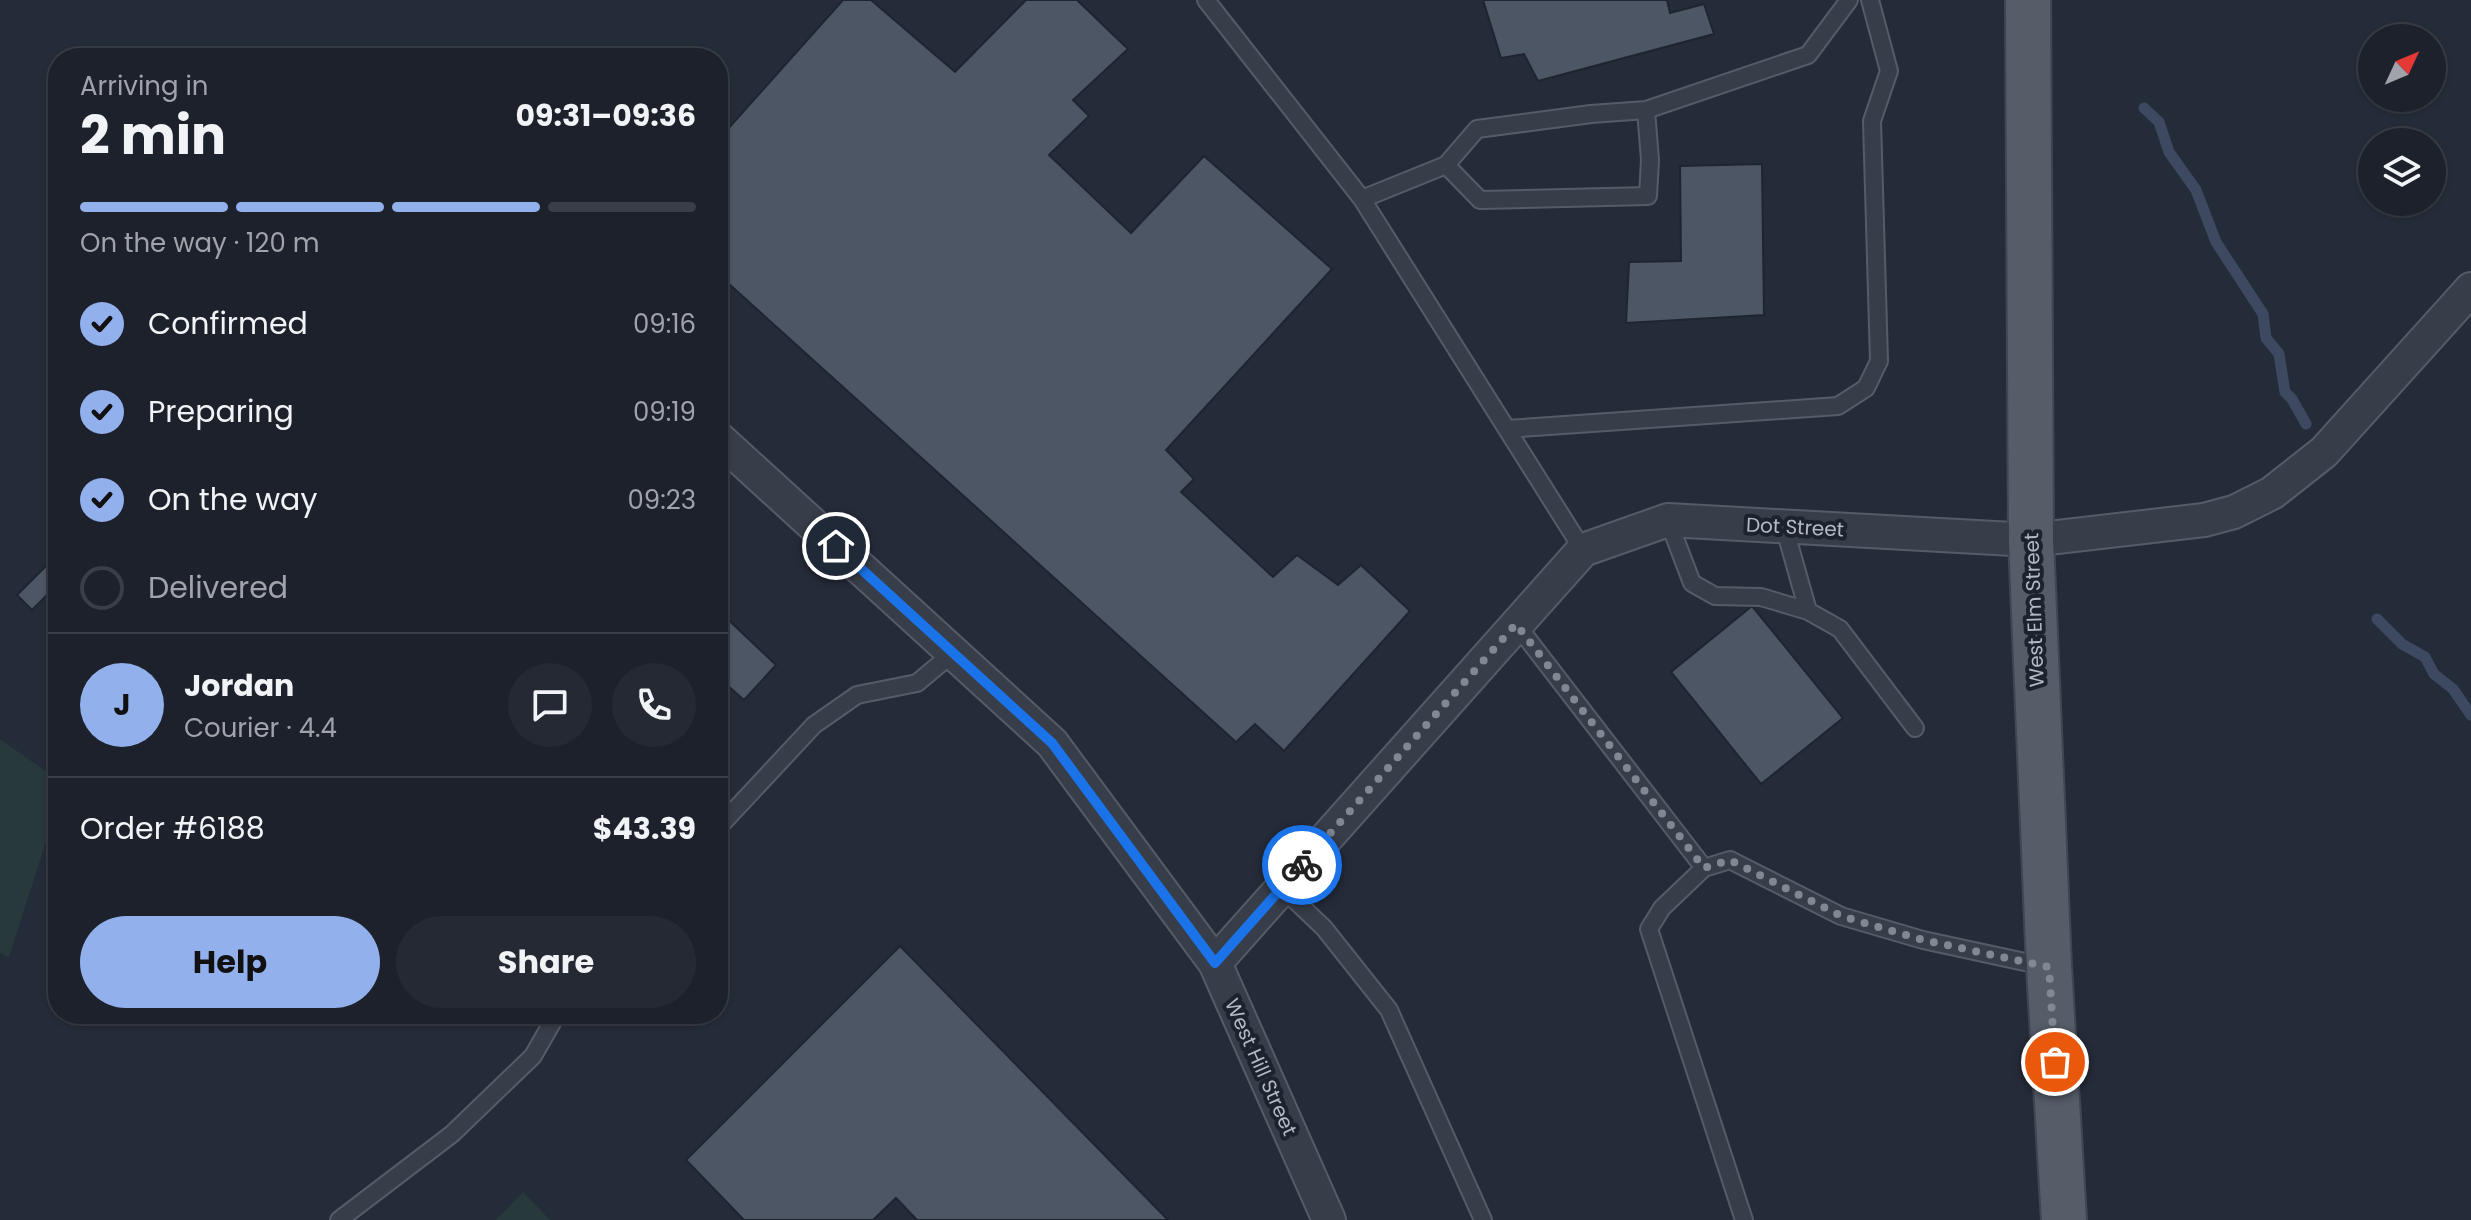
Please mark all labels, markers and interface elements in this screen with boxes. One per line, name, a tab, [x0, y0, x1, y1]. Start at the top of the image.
north arrow	[2358, 24, 2446, 112]
map controls	[2358, 24, 2446, 216]
text: Arriving in	[80, 68, 209, 104]
text: 09:31–09:36	[515, 94, 696, 137]
text: 2 min	[80, 99, 226, 172]
button: layers	[2358, 128, 2446, 216]
text: On the way · 120 m	[80, 225, 319, 261]
icon: check	[80, 302, 124, 346]
text: Confirmed	[148, 302, 308, 345]
text: 09:16	[633, 306, 696, 342]
icon: check	[80, 390, 124, 434]
text: Preparing	[148, 390, 294, 433]
text: 09:19	[633, 394, 696, 430]
icon: check	[80, 478, 124, 522]
text: On the way	[148, 478, 317, 521]
text: 09:23	[627, 482, 696, 518]
street label: Dot Street	[1745, 510, 1845, 544]
pin	[802, 512, 870, 580]
icon: home	[814, 524, 858, 568]
street label: West Elm Street	[2017, 532, 2051, 688]
text: Delivered	[148, 566, 288, 609]
button: chat	[508, 663, 592, 747]
button: phone	[612, 663, 696, 747]
text: Jordan	[184, 664, 294, 707]
text: J	[113, 683, 131, 726]
text: Courier · 4.4	[184, 710, 337, 746]
text: Order #6188	[80, 807, 265, 850]
text: $43.39	[593, 807, 696, 850]
courier	[1262, 825, 1342, 905]
icon: bike	[1280, 843, 1324, 887]
button: Help	[80, 916, 380, 1008]
button: Share	[396, 916, 696, 1008]
street label: West Hill Street	[1218, 994, 1304, 1140]
pin	[2021, 1028, 2089, 1096]
icon: bag	[2033, 1040, 2077, 1084]

